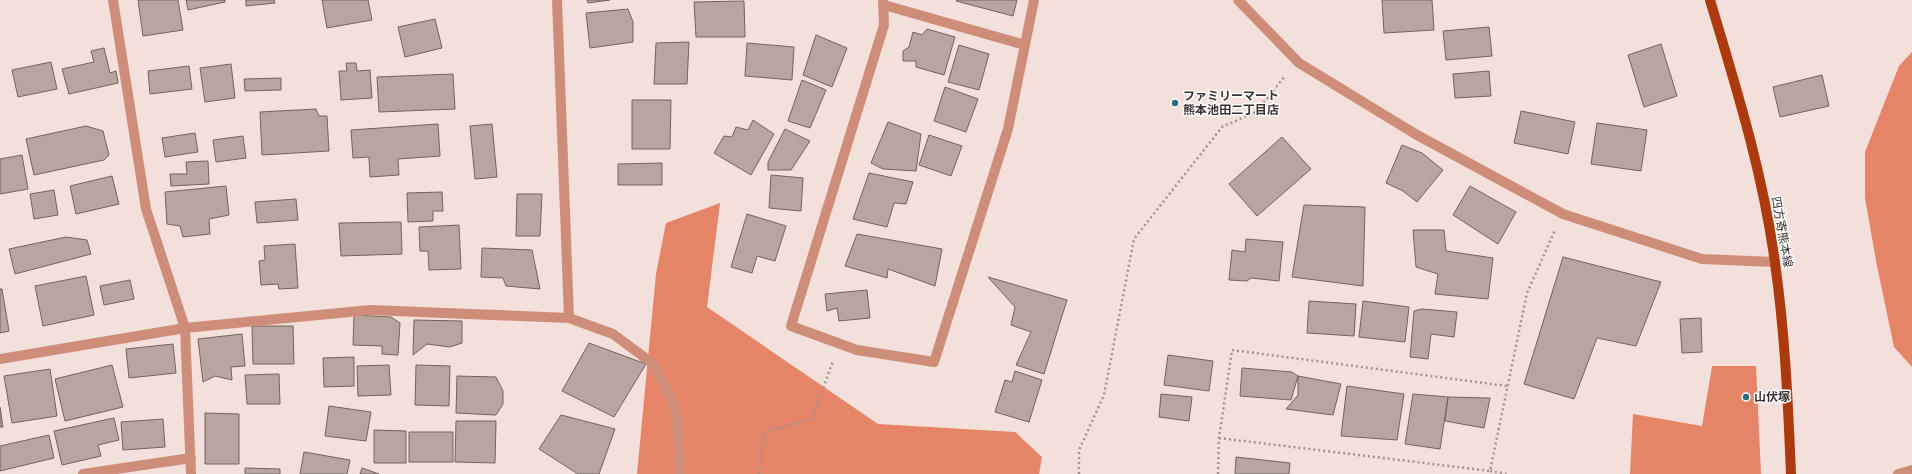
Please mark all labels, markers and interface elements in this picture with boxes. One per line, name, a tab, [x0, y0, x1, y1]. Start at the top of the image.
place label: ファミリーマート 熊本池田二丁目店	[1183, 87, 1279, 118]
marker: ファミリーマート 熊本池田二丁目店	[1170, 98, 1180, 108]
street label: 四方寄熊本線	[1768, 195, 1797, 269]
place label: 山伏塚	[1754, 388, 1790, 405]
marker: 山伏塚	[1741, 392, 1751, 402]

